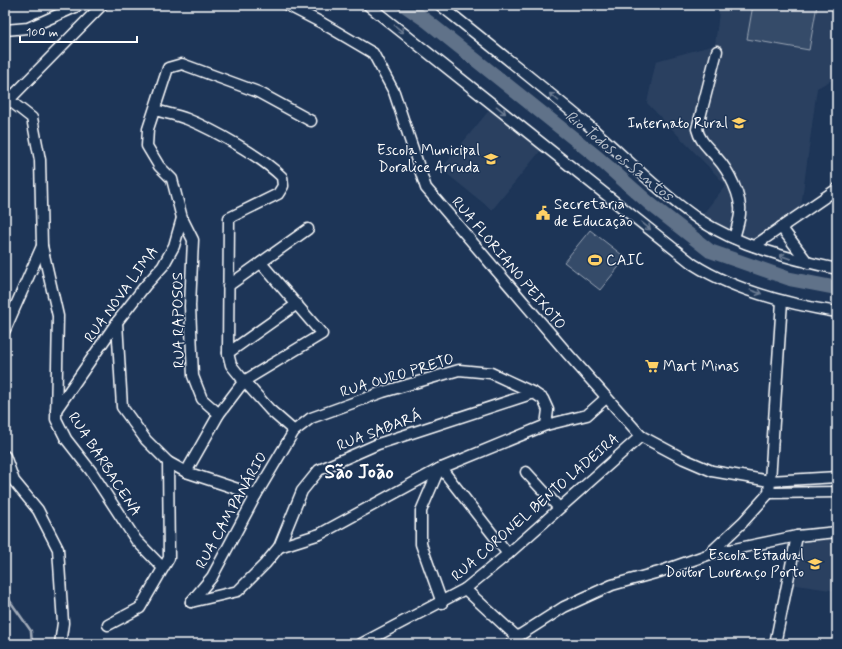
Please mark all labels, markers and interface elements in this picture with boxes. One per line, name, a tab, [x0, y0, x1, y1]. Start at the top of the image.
scale bar	[20, 18, 137, 44]
text: 100 m	[26, 25, 58, 41]
one-way arrow	[393, 25, 404, 34]
one-way arrow	[549, 93, 559, 102]
one-way arrow	[495, 106, 506, 115]
water label: Rio Todos os Santos	[561, 106, 679, 207]
place label: Internato Rural	[627, 114, 728, 134]
school or university icon: Internato Rural	[731, 115, 747, 131]
place label: Escola Municipal Doralice Arruda	[377, 141, 480, 178]
school or university icon: Escola Municipal Doralice Arruda	[483, 151, 499, 167]
street label: RUA FLORIANO PEIXOTO	[447, 193, 570, 334]
place label: Secretaria de Educação	[554, 195, 633, 232]
public building icon: Secretaria de Educação	[535, 205, 551, 221]
one-way arrow	[641, 222, 652, 231]
street label: RUA NOVA LIMA	[80, 242, 164, 347]
place label: CAIC	[606, 251, 644, 271]
sports icon: CAIC	[587, 252, 603, 268]
one-way arrow	[780, 252, 792, 260]
street label: RUA RAPOSOS	[168, 272, 190, 368]
one-way arrow	[750, 289, 763, 296]
street label: RUA OURO PRETO	[338, 349, 457, 403]
place label: Mart Minas	[663, 357, 739, 377]
supermarket icon: Mart Minas	[644, 358, 660, 374]
street label: RUA SABARÁ	[334, 405, 425, 456]
street label: RUA BARBACENA	[63, 409, 145, 520]
street label: RUA CORONEL BENTO LADEIRA	[448, 429, 624, 586]
street label: RUA CAMPANÁRIO	[191, 448, 272, 573]
district label: São João	[324, 460, 394, 485]
place label: Escola Estadual Doutor Lourenço Porto	[665, 546, 804, 583]
school or university icon: Escola Estadual Doutor Lourenço Porto	[807, 556, 823, 572]

